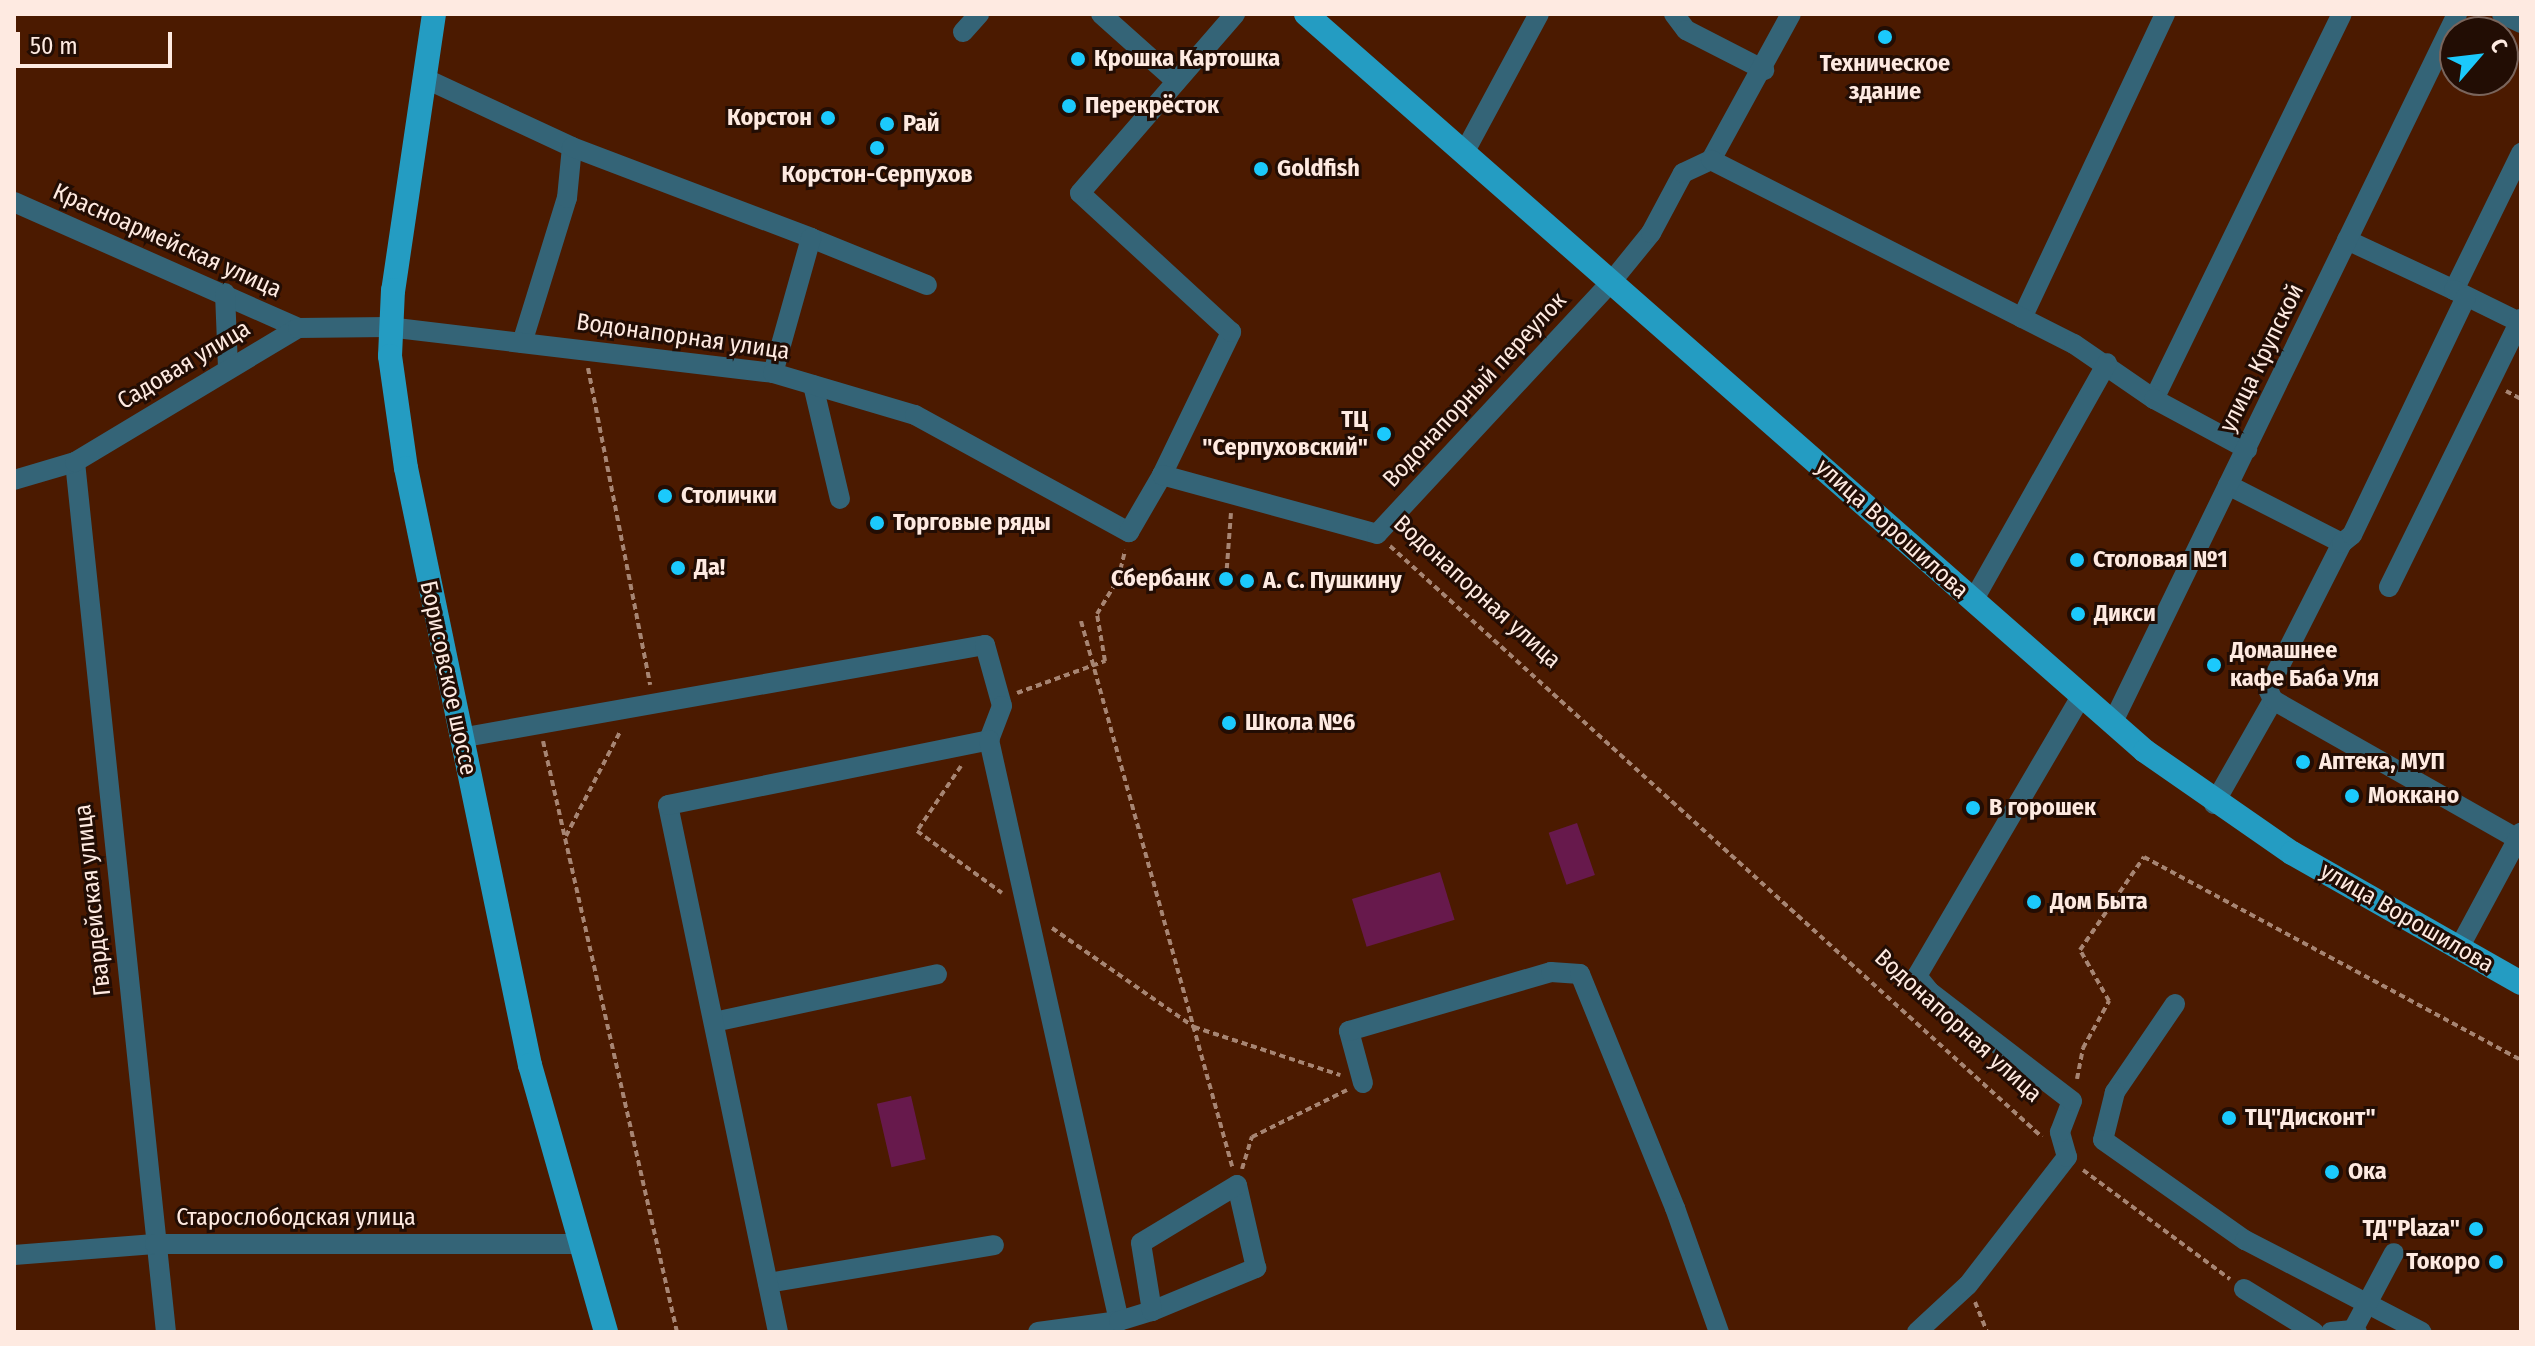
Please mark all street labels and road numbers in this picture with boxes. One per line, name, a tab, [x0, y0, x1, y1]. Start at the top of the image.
street label: Красноармейская улица	[48, 178, 286, 304]
street label: улица Крупской	[2214, 279, 2310, 437]
street label: Водонапорный переулок	[1377, 287, 1573, 493]
street label: Водонапорная улица	[575, 308, 791, 366]
street label: Садовая улица	[112, 314, 256, 416]
street label: улица Ворошилова	[1810, 453, 1974, 605]
street label: Водонапорная улица	[1387, 509, 1567, 675]
street label: Борисовское шоссе	[413, 578, 483, 778]
street label: Гвардейская улица	[69, 803, 117, 997]
street label: улица Ворошилова	[2315, 857, 2499, 979]
street label: Водонапорная улица	[1868, 943, 2048, 1109]
street label: Старослободская улица	[176, 1204, 416, 1232]

